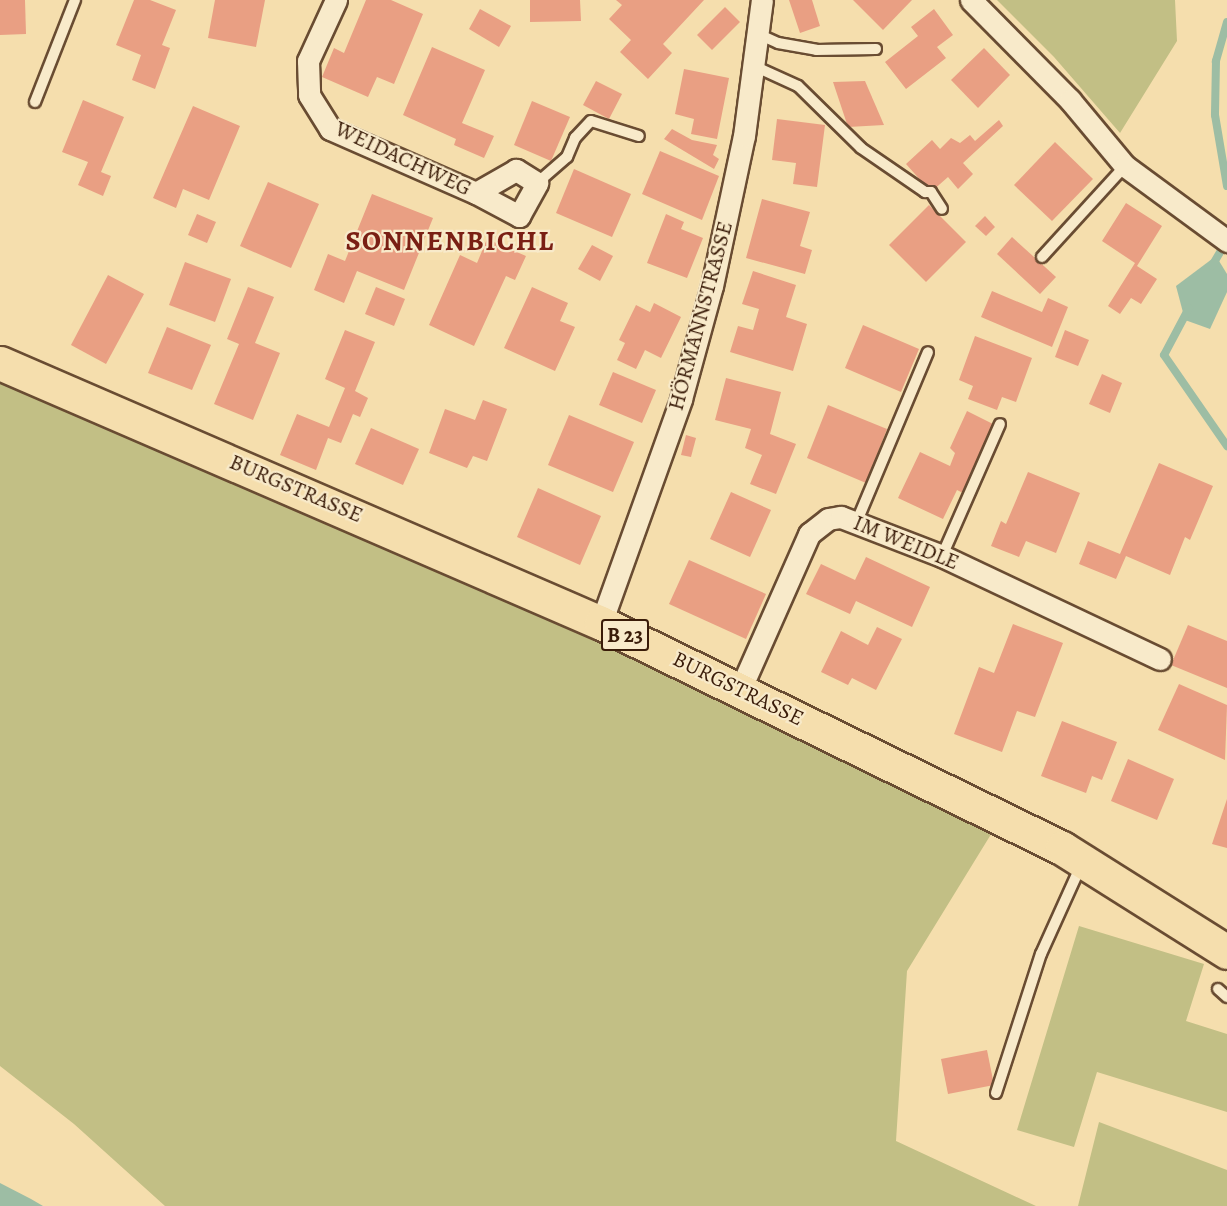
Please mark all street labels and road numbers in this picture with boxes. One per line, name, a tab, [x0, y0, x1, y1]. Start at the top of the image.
street label: WEIDACHWEG	[331, 116, 475, 202]
street label: HÖRMANNSTRASSE	[663, 219, 739, 413]
street label: BURGSTRASSE	[225, 449, 367, 529]
street label: IM WEIDLE	[849, 510, 963, 576]
road number: B 23	[601, 617, 649, 653]
street label: BURGSTRASSE	[668, 646, 808, 732]

